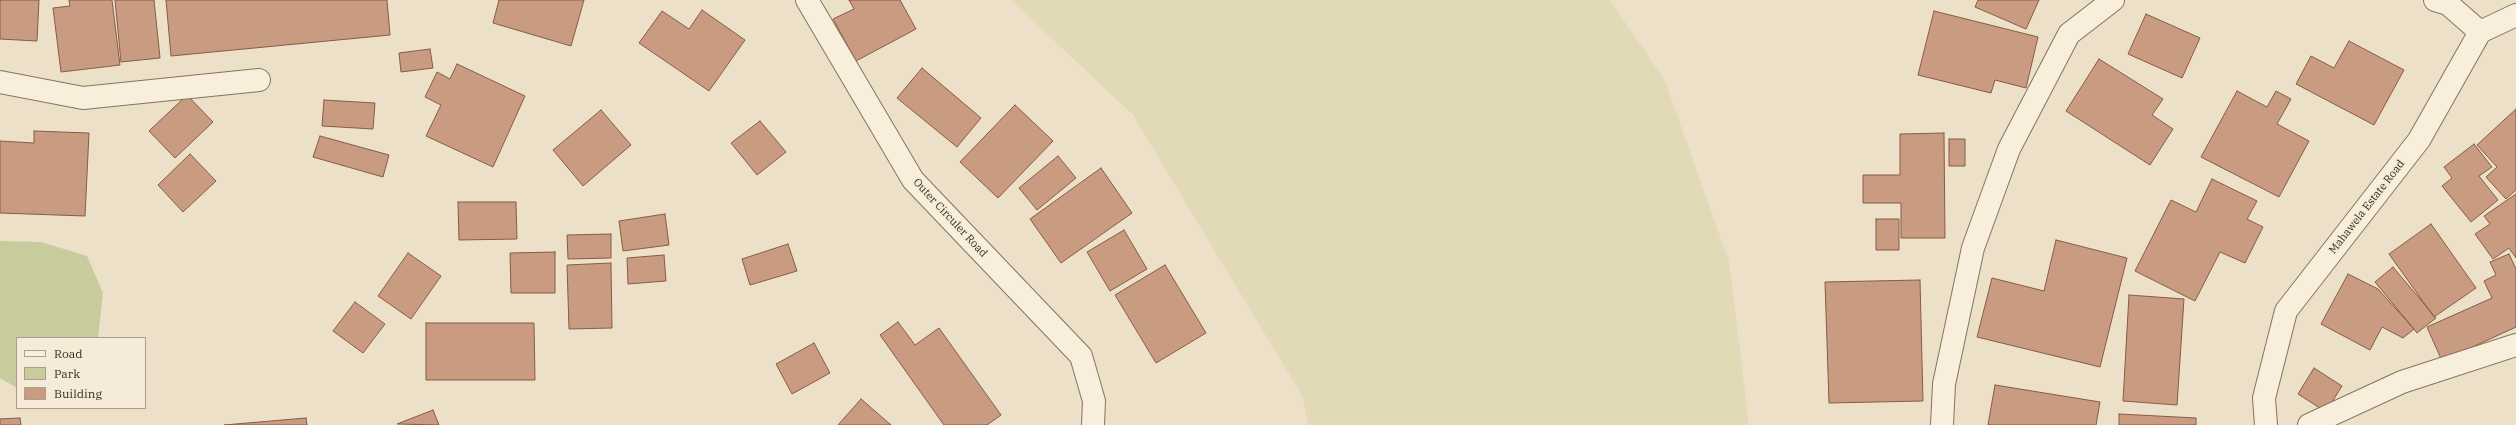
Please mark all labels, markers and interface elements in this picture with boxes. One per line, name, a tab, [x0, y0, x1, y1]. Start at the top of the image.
street label: Mahawela Estate Road	[2326, 158, 2408, 256]
street label: Outer Circuler Road	[910, 176, 990, 260]
legend	[16, 337, 146, 409]
text: Road	[54, 346, 83, 361]
text: Park	[54, 366, 80, 381]
text: Building	[54, 386, 102, 401]

